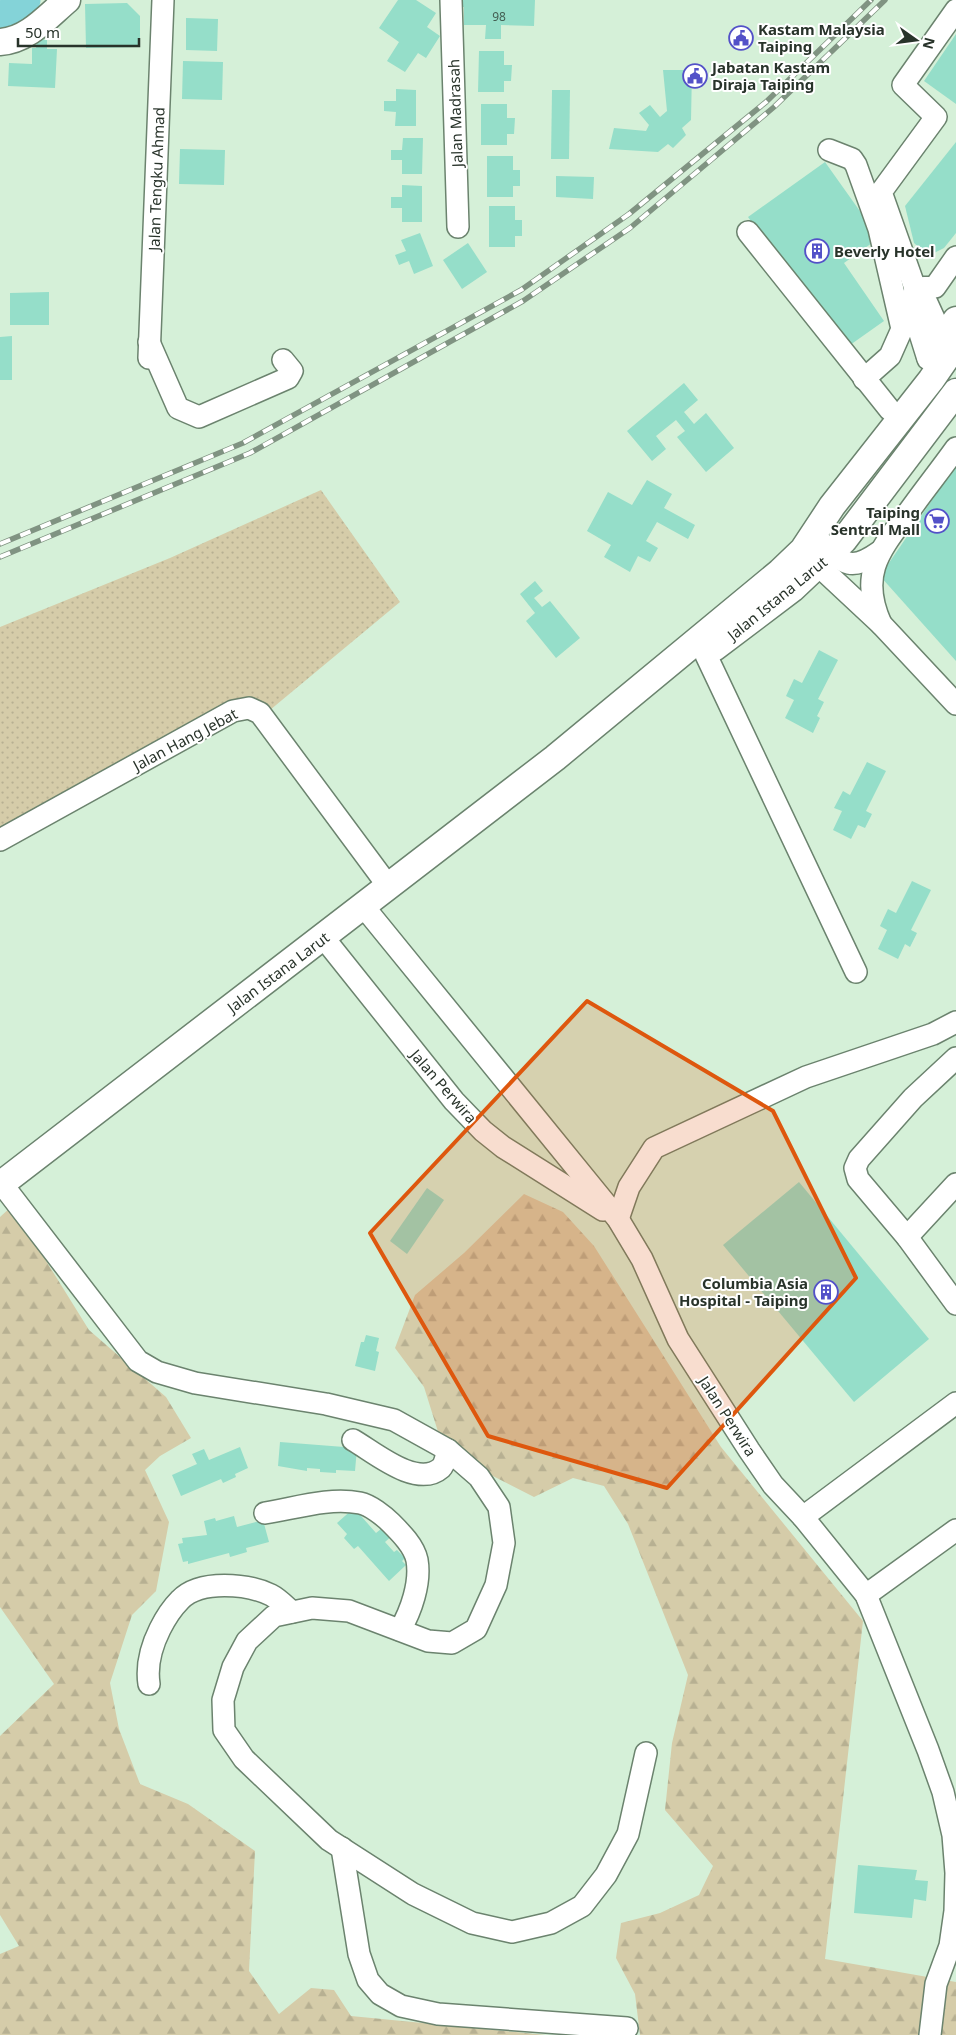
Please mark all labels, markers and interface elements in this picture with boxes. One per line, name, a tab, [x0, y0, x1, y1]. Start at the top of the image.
house number: 98	[492, 8, 506, 25]
scale bar	[18, 15, 139, 47]
north arrow	[891, 15, 941, 65]
place label: Kastam Malaysia Taiping	[758, 19, 885, 56]
text: 50 m	[25, 22, 60, 42]
public building icon: Kastam Malaysia Taiping	[728, 25, 754, 51]
text: N	[919, 35, 940, 51]
place label: Jabatan Kastam Diraja Taiping	[710, 57, 830, 94]
street label: Jalan Madrasah	[443, 58, 467, 170]
public building icon: Jabatan Kastam Diraja Taiping	[682, 63, 708, 89]
street label: Jalan Tengku Ahmad	[143, 107, 169, 253]
building icon: Beverly Hotel	[804, 238, 830, 264]
place label: Beverly Hotel	[834, 241, 935, 261]
place label: Taiping Sentral Mall	[831, 502, 920, 539]
supermarket icon: Taiping Sentral Mall	[924, 508, 950, 534]
street label: Jalan Istana Larut	[721, 551, 831, 646]
street label: Jalan Hang Jebat	[128, 703, 241, 776]
street label: Jalan Istana Larut	[221, 927, 334, 1018]
street label: Jalan Perwira	[405, 1043, 482, 1127]
place label: Columbia Asia Hospital - Taiping	[679, 1273, 808, 1310]
building icon: Columbia Asia Hospital - Taiping	[813, 1279, 839, 1305]
street label: Jalan Perwira	[694, 1370, 761, 1460]

